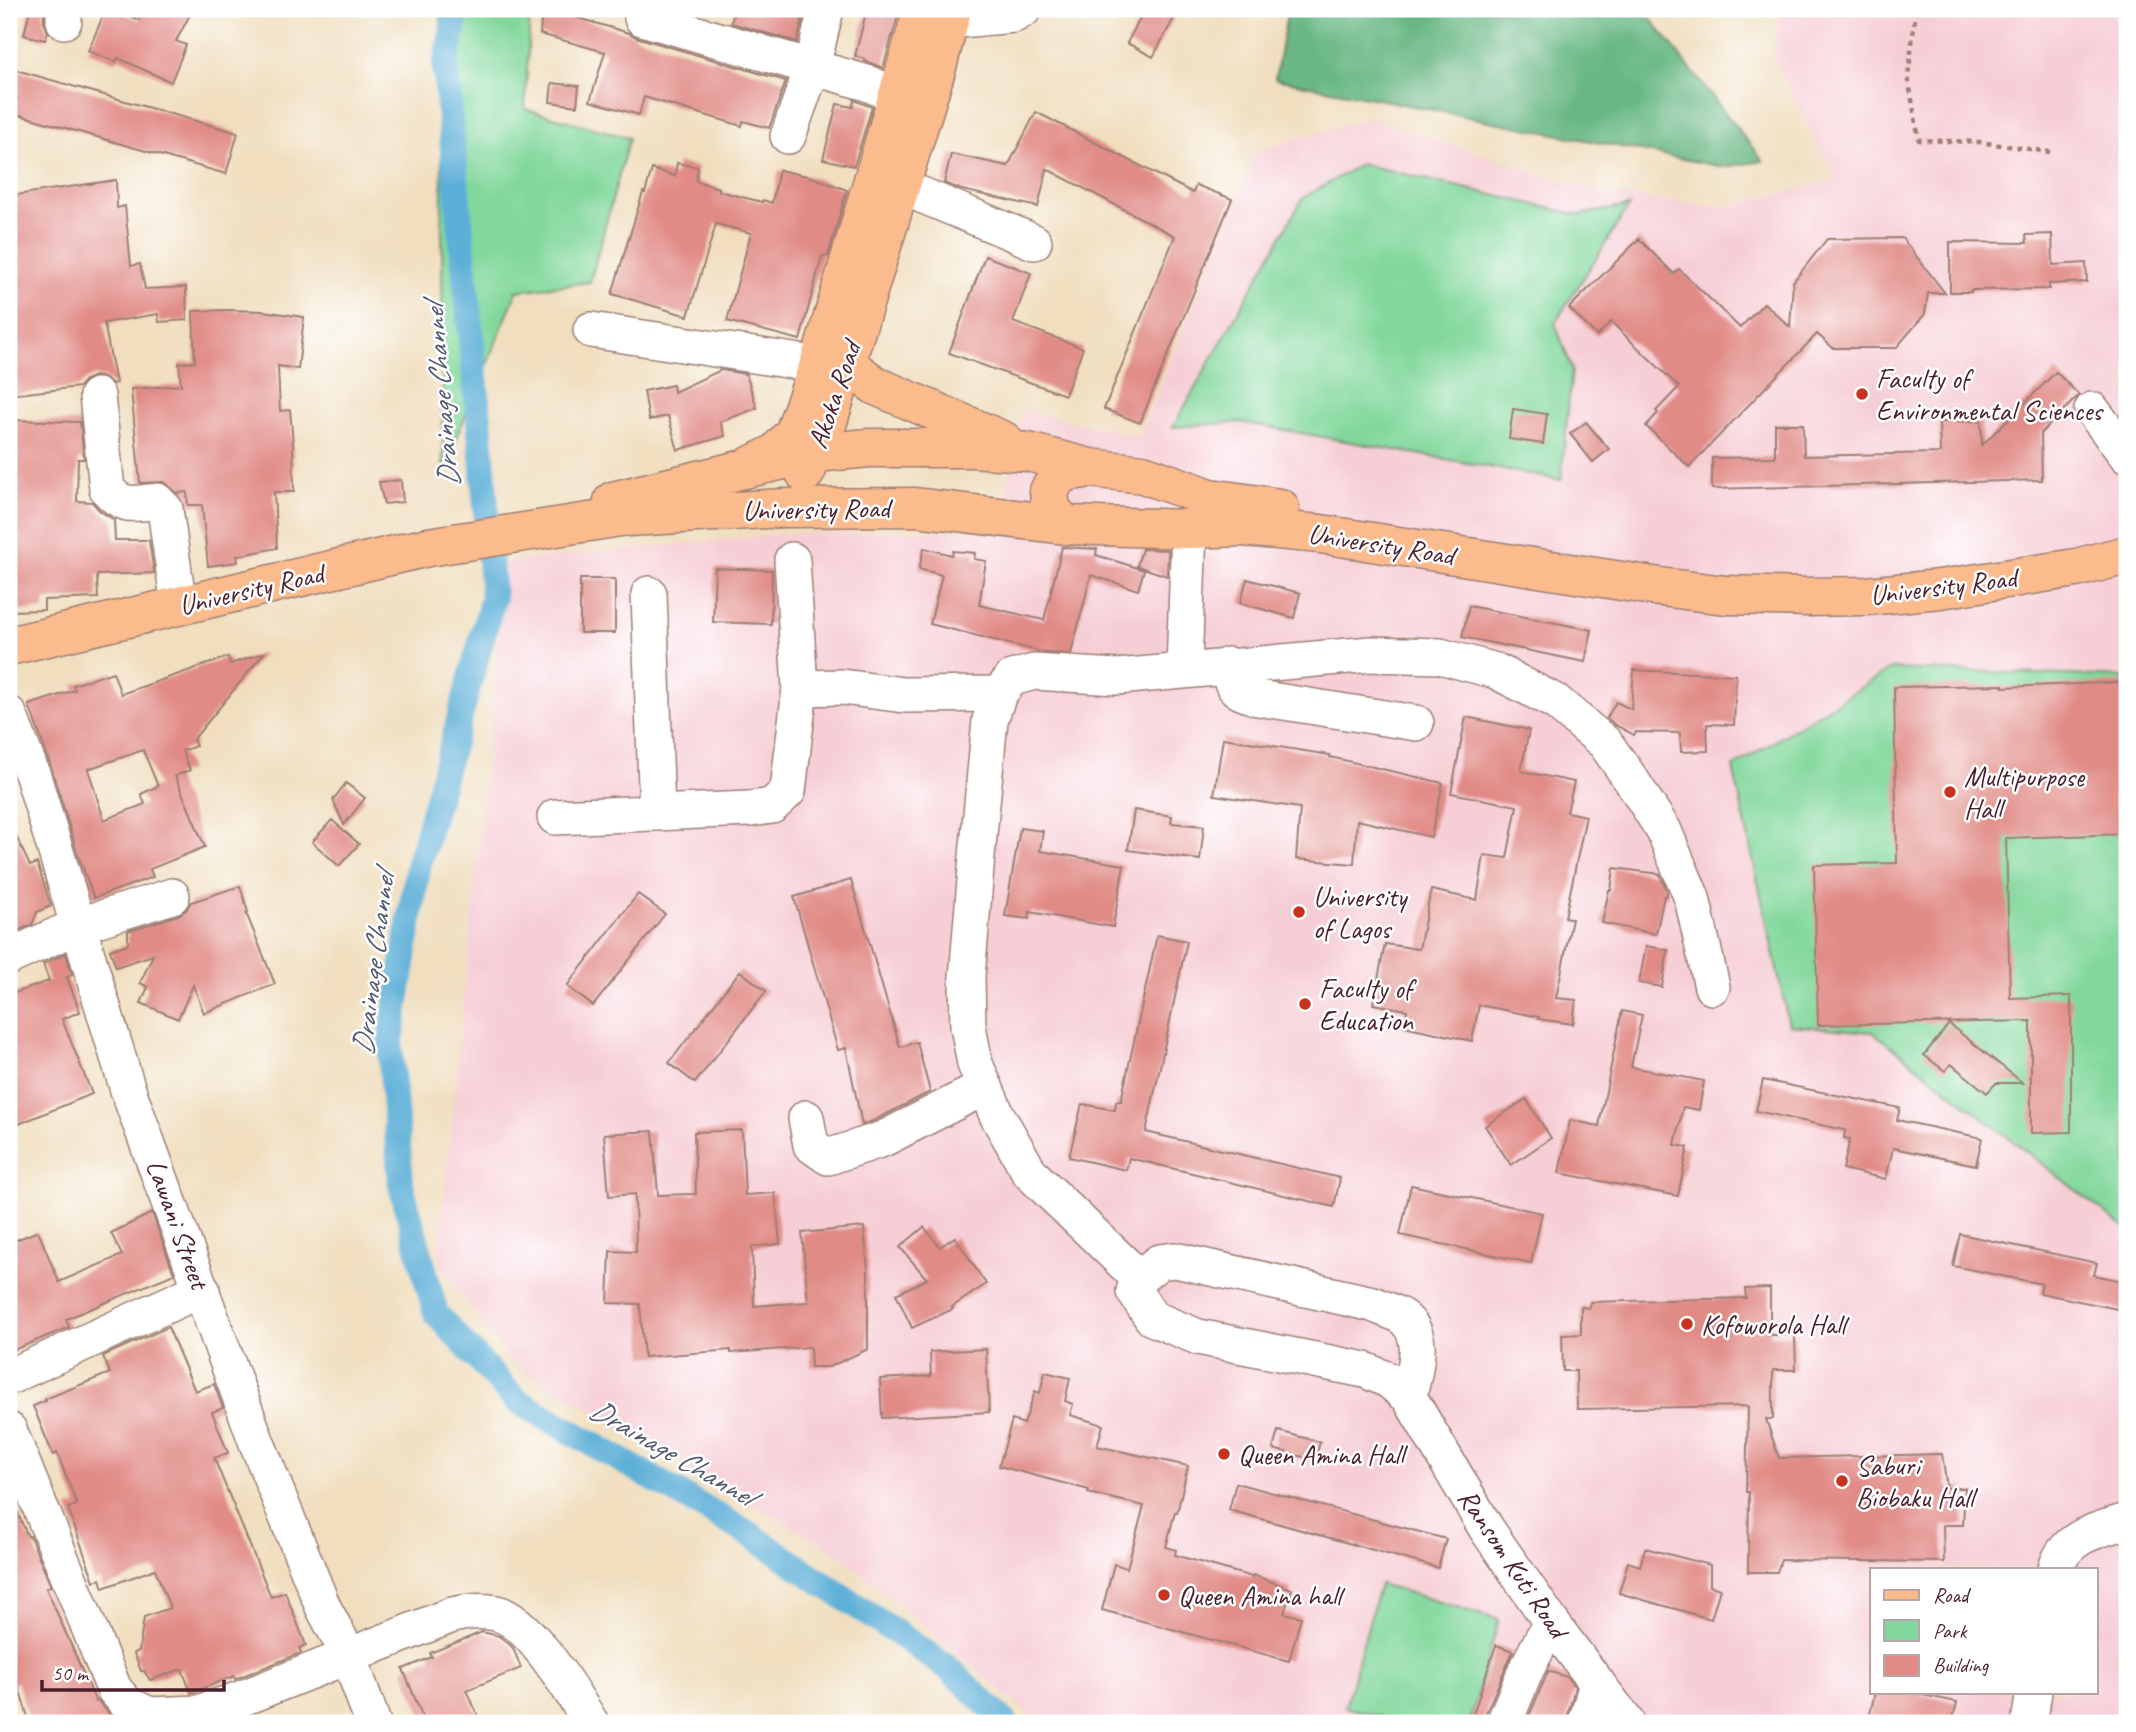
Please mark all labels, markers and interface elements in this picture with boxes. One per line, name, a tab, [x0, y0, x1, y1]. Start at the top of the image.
water label: Drainage Channel	[413, 294, 468, 489]
street label: Akoka Road	[799, 333, 870, 453]
place label: Faculty of Environmental Sciences	[1876, 361, 2104, 428]
marker: Faculty of Environmental Sciences	[1854, 386, 1870, 402]
street label: University Road	[742, 490, 894, 528]
street label: University Road	[1306, 515, 1460, 573]
street label: University Road	[175, 555, 330, 623]
street label: University Road	[1868, 559, 2022, 612]
place label: Multipurpose Hall	[1964, 759, 2086, 826]
marker: Multipurpose Hall	[1942, 784, 1958, 800]
water label: Drainage Channel	[343, 861, 404, 1057]
place label: University of Lagos	[1313, 879, 1409, 946]
marker: University of Lagos	[1291, 904, 1307, 920]
place label: Faculty of Education	[1319, 971, 1418, 1038]
marker: Faculty of Education	[1297, 996, 1313, 1012]
street label: Lawani Street	[139, 1155, 218, 1296]
place label: Kofoworola Hall	[1701, 1307, 1850, 1342]
marker: Kofoworola Hall	[1679, 1316, 1695, 1332]
water label: Drainage Channel	[584, 1390, 769, 1519]
place label: Queen Amina Hall	[1238, 1437, 1409, 1472]
marker: Queen Amina Hall	[1216, 1446, 1232, 1462]
place label: Saburi Biobaku Hall	[1856, 1448, 1979, 1515]
marker: Saburi Biobaku Hall	[1834, 1473, 1850, 1489]
street label: Ransom Kuti Road	[1450, 1482, 1578, 1647]
legend	[1870, 1568, 2098, 1694]
place label: Queen Amina hall	[1178, 1578, 1346, 1613]
text: Road	[1933, 1582, 1972, 1608]
marker: Queen Amina hall	[1156, 1587, 1172, 1603]
text: Park	[1933, 1618, 1968, 1644]
scale bar	[42, 1648, 224, 1692]
text: Building	[1933, 1652, 1990, 1678]
text: 50 m	[52, 1660, 90, 1686]

